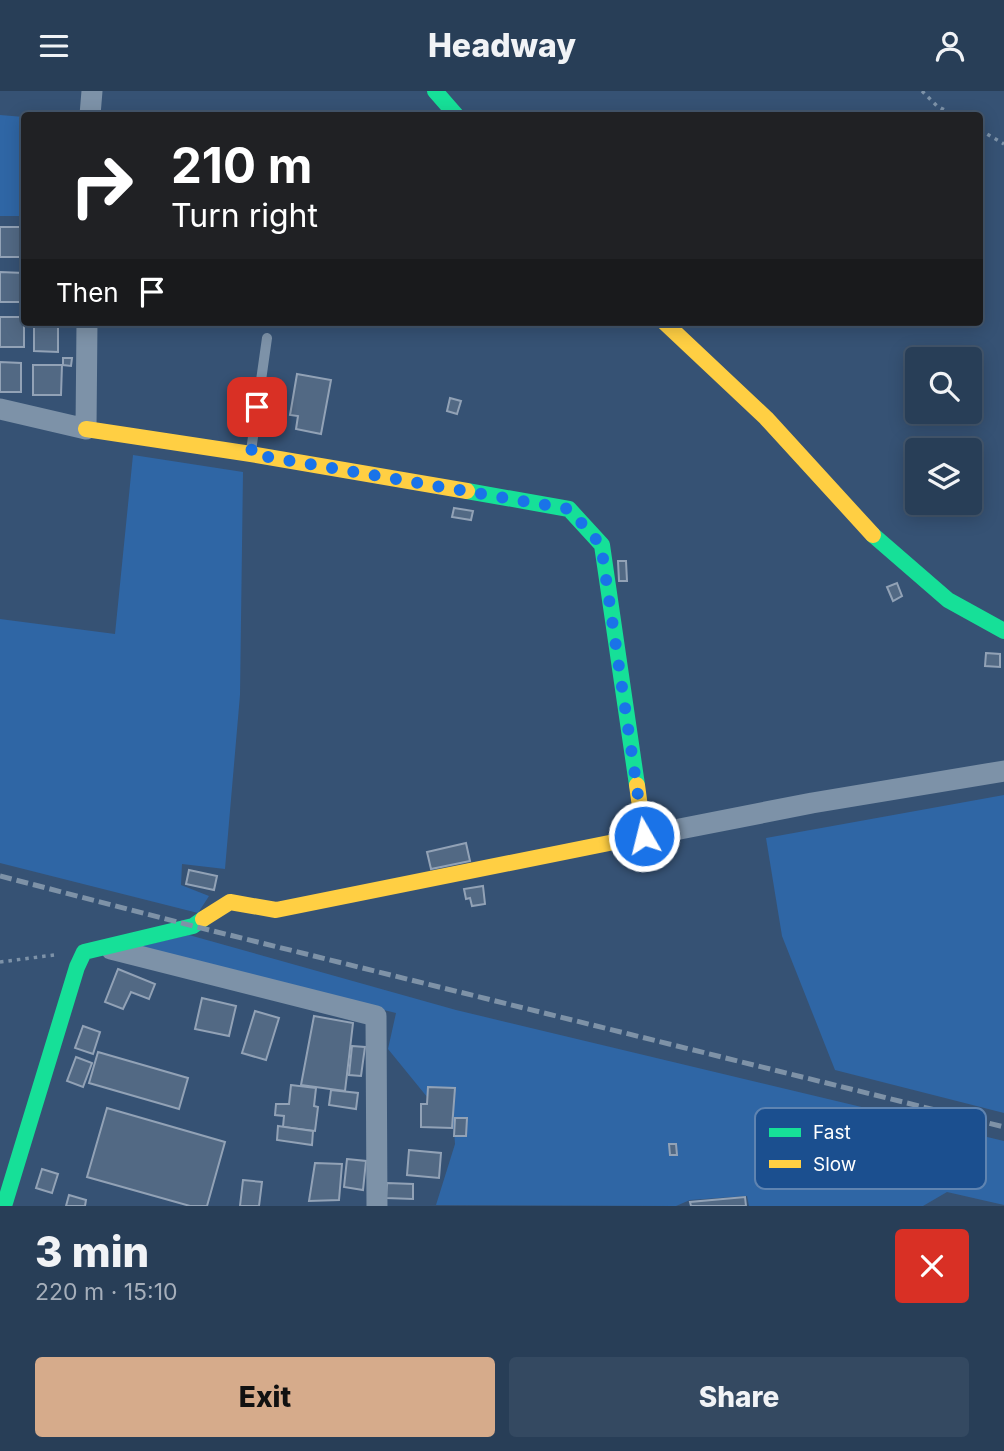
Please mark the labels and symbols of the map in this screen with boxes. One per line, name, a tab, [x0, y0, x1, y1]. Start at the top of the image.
pin	[227, 377, 287, 437]
position arrow	[607, 799, 681, 873]
legend	[755, 1108, 986, 1189]
text: Fast	[813, 1121, 851, 1144]
text: Slow	[813, 1153, 856, 1176]

